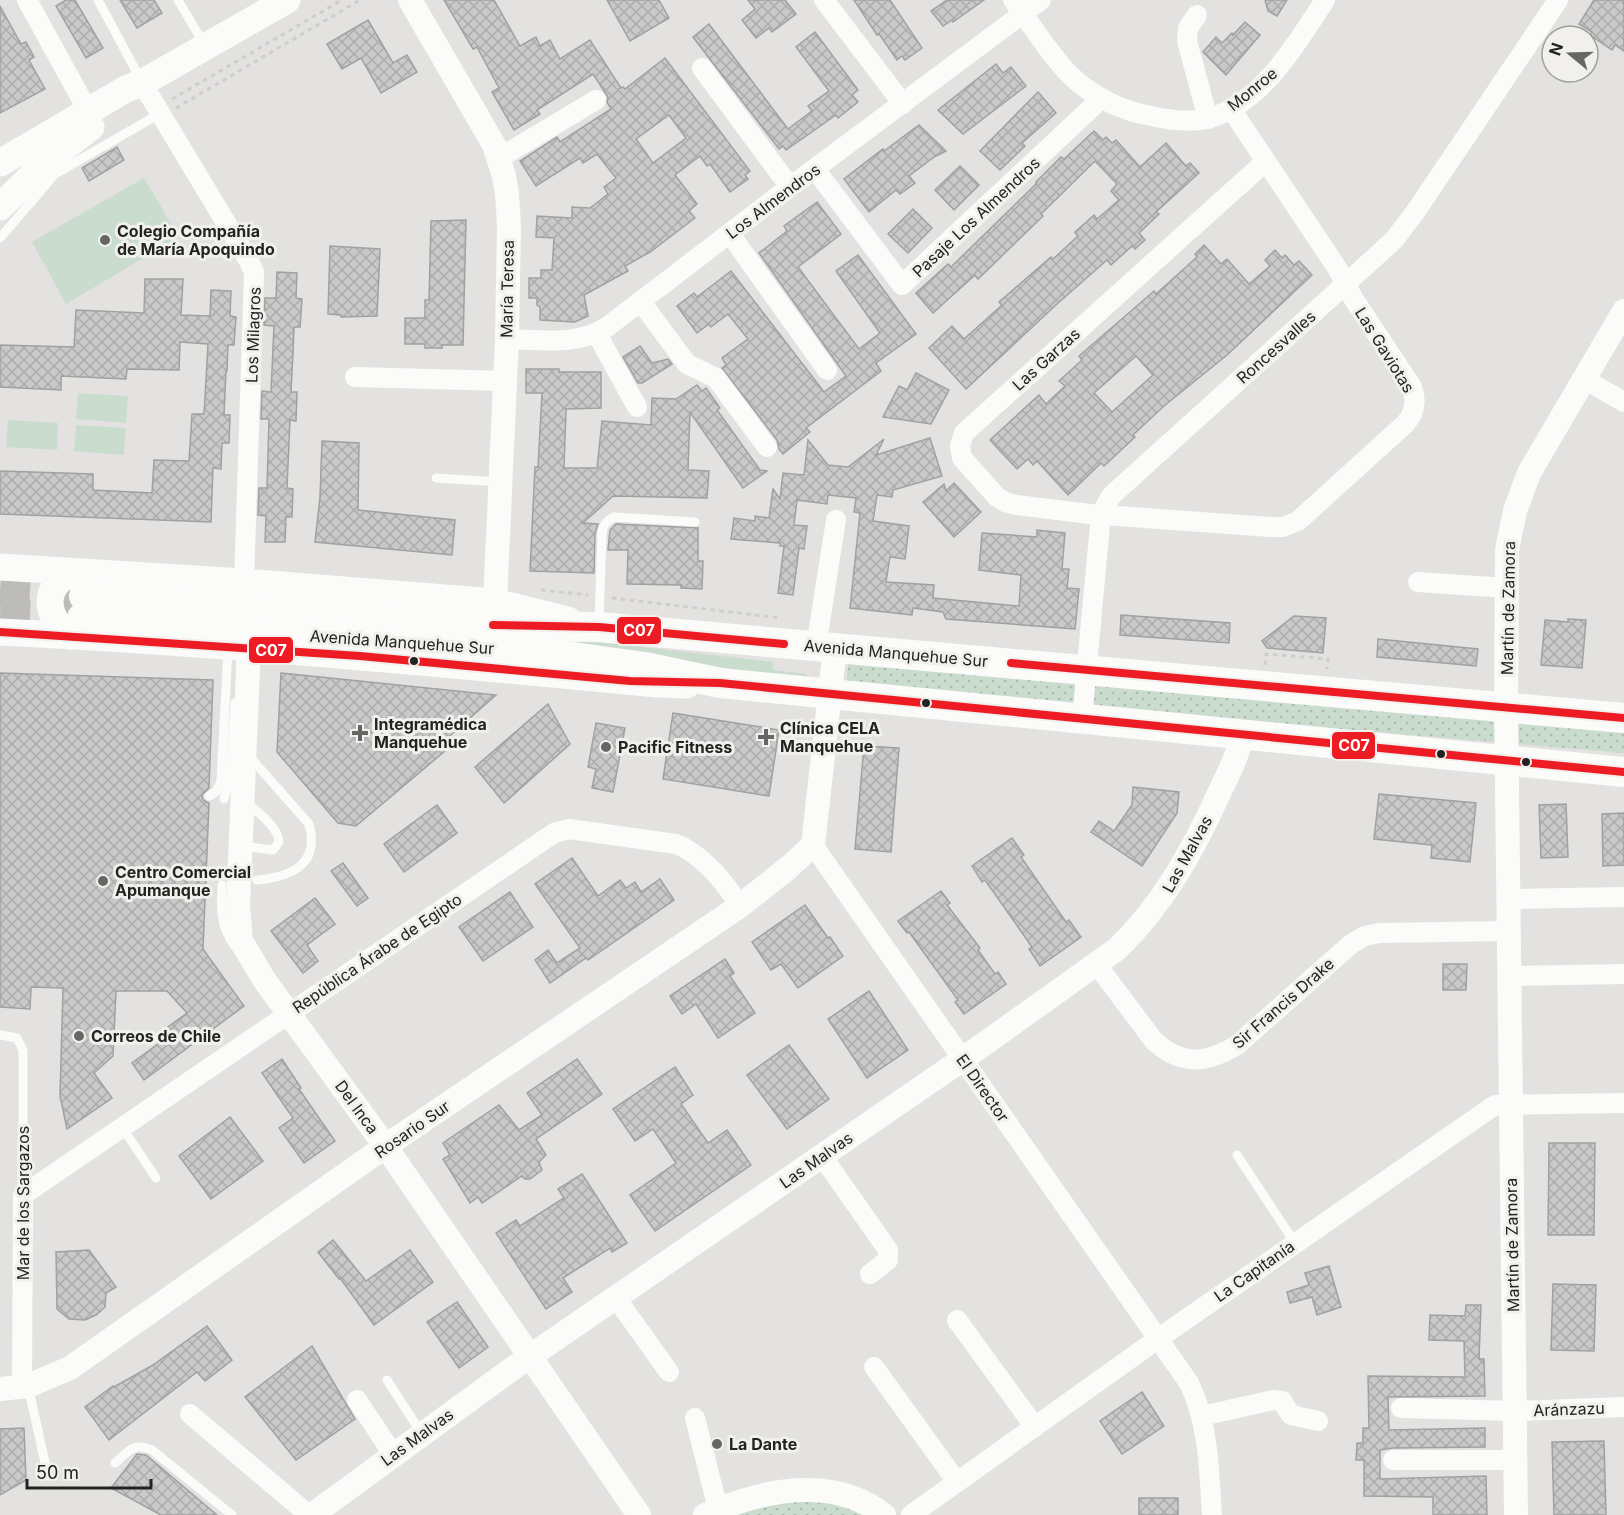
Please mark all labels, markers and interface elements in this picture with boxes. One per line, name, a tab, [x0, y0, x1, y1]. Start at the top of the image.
north arrow	[1540, 24, 1600, 84]
text: N	[1544, 40, 1567, 58]
street label: Monroe	[1223, 63, 1281, 115]
street label: Pasaje Los Almendros	[908, 153, 1044, 281]
street label: Los Almendros	[722, 159, 824, 243]
place label: Colegio Compañía de María Apoquindo	[117, 221, 275, 259]
marker: Colegio Compañía de María Apoquindo	[98, 233, 112, 247]
street label: María Teresa	[496, 240, 518, 338]
street label: Los Milagros	[241, 286, 265, 384]
street label: Las Gaviotas	[1351, 304, 1419, 396]
street label: Roncesvalles	[1232, 306, 1320, 388]
street label: Las Garzas	[1008, 323, 1084, 395]
street label: Martín de Zamora	[1497, 541, 1519, 675]
line badge: C07	[616, 616, 662, 645]
text: C07	[623, 620, 655, 640]
street label: Avenida Manquehue Sur	[309, 626, 495, 658]
street label: Avenida Manquehue Sur	[803, 635, 989, 671]
line badge: C07	[248, 636, 294, 664]
text: C07	[255, 640, 287, 660]
unlabelled marker	[408, 655, 420, 667]
unlabelled marker	[920, 697, 932, 709]
place label: Integramédica Manquehue	[374, 714, 487, 752]
place label: Clínica CELA Manquehue	[780, 718, 880, 756]
marker: Integramédica Manquehue	[351, 724, 369, 742]
marker: Clínica CELA Manquehue	[757, 728, 775, 746]
line badge: C07	[1331, 731, 1376, 760]
text: C07	[1338, 735, 1370, 755]
place label: Pacific Fitness	[618, 737, 732, 757]
marker: Pacific Fitness	[599, 740, 613, 754]
unlabelled marker	[1435, 748, 1447, 760]
unlabelled marker	[1520, 756, 1532, 768]
street label: Las Malvas	[1158, 812, 1216, 896]
place label: Centro Comercial Apumanque	[115, 862, 251, 900]
marker: Centro Comercial Apumanque	[96, 874, 110, 888]
street label: República Árabe de Egipto	[288, 889, 466, 1017]
street label: Sir Francis Drake	[1228, 953, 1338, 1053]
place label: Correos de Chile	[91, 1026, 221, 1046]
marker: Correos de Chile	[72, 1029, 86, 1043]
street label: El Director	[952, 1050, 1014, 1126]
street label: Del Inca	[331, 1076, 383, 1138]
street label: Rosario Sur	[371, 1096, 453, 1162]
street label: Mar de los Sargazos	[13, 1126, 33, 1280]
street label: Las Malvas	[776, 1128, 856, 1192]
street label: Martín de Zamora	[1501, 1178, 1523, 1312]
street label: La Capitanía	[1210, 1236, 1298, 1306]
street label: Aránzazu	[1533, 1398, 1605, 1420]
street label: Las Malvas	[377, 1404, 457, 1470]
place label: La Dante	[729, 1434, 797, 1454]
marker: La Dante	[710, 1437, 724, 1451]
scale bar	[27, 1452, 152, 1490]
text: 50 m	[36, 1462, 79, 1483]

